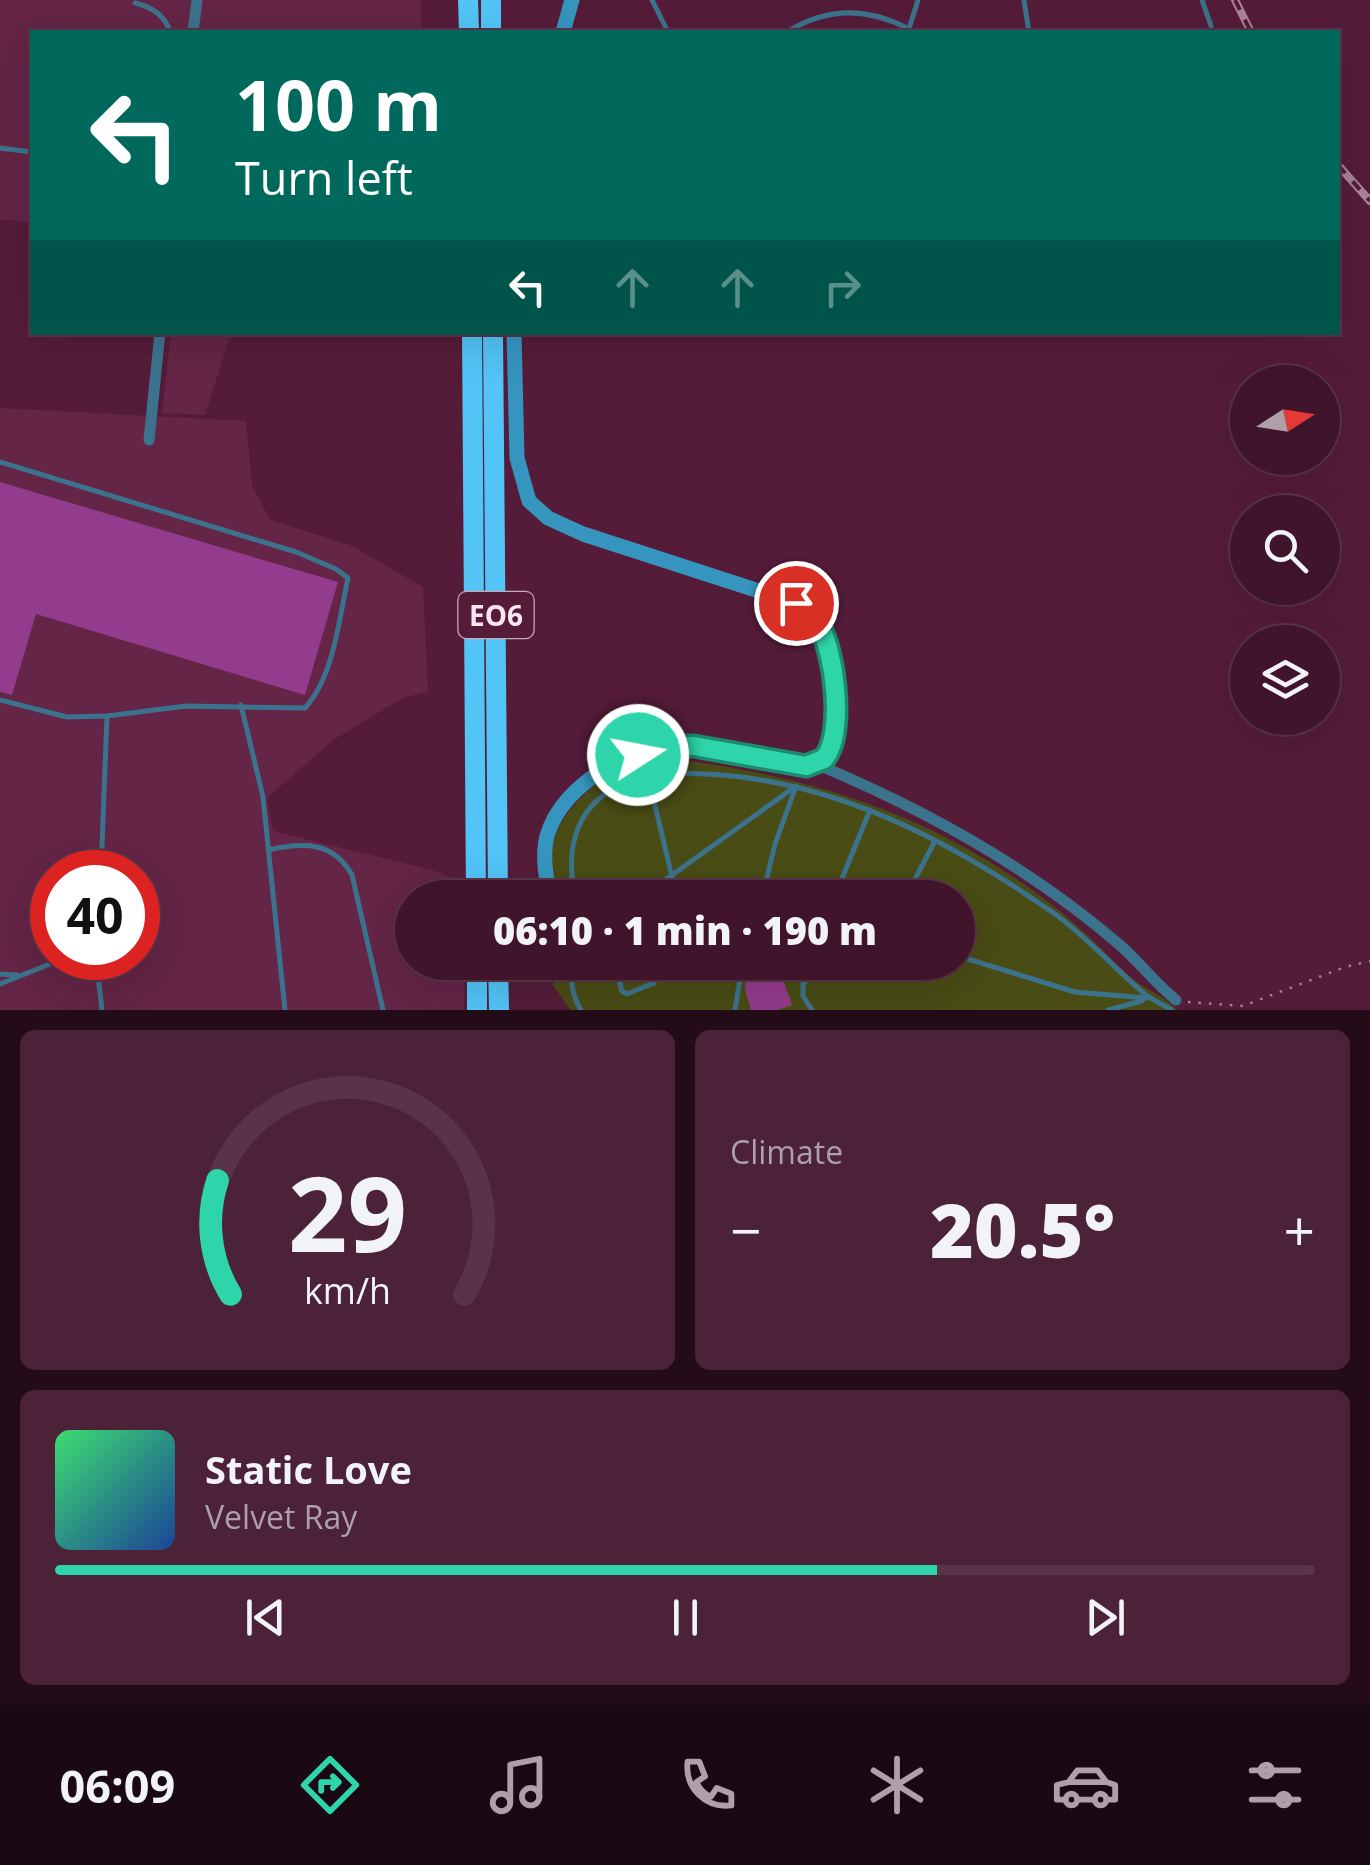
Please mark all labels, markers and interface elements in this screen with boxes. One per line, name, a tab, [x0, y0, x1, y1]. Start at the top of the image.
text: 100 m	[235, 56, 442, 152]
icon: left	[70, 70, 200, 200]
text: Turn left	[235, 147, 413, 208]
icon: left	[500, 260, 555, 315]
icon: ahead	[605, 260, 660, 315]
icon: ahead	[710, 260, 765, 315]
icon: right	[815, 260, 870, 315]
north arrow	[1230, 365, 1340, 475]
map controls	[1230, 365, 1340, 735]
button: search	[1230, 495, 1340, 605]
pin	[754, 561, 839, 646]
icon: arrive	[769, 576, 824, 631]
road number: ΕΟ6	[458, 592, 534, 638]
button: layers	[1230, 625, 1340, 735]
position arrow	[586, 703, 690, 807]
speed limit sign: 40	[30, 850, 160, 980]
text: 06:10 · 1 min · 190 m	[493, 904, 877, 956]
text: Climate	[730, 1130, 843, 1173]
text: 29	[288, 1141, 407, 1282]
text: 20.5°	[930, 1178, 1115, 1280]
text: −	[730, 1192, 761, 1267]
text: +	[1284, 1192, 1315, 1267]
text: km/h	[304, 1266, 391, 1314]
text: Static Love	[205, 1443, 412, 1495]
text: Velvet Ray	[205, 1495, 357, 1538]
icon: previous	[238, 1590, 293, 1645]
icon: pause	[658, 1590, 713, 1645]
icon: next	[1078, 1590, 1133, 1645]
icon: directions	[295, 1750, 365, 1820]
icon: music	[484, 1750, 554, 1820]
icon: phone	[673, 1750, 743, 1820]
icon: climate	[862, 1750, 932, 1820]
icon: car	[1051, 1750, 1121, 1820]
icon: filters	[1240, 1750, 1310, 1820]
text: 06:09	[60, 1755, 175, 1816]

